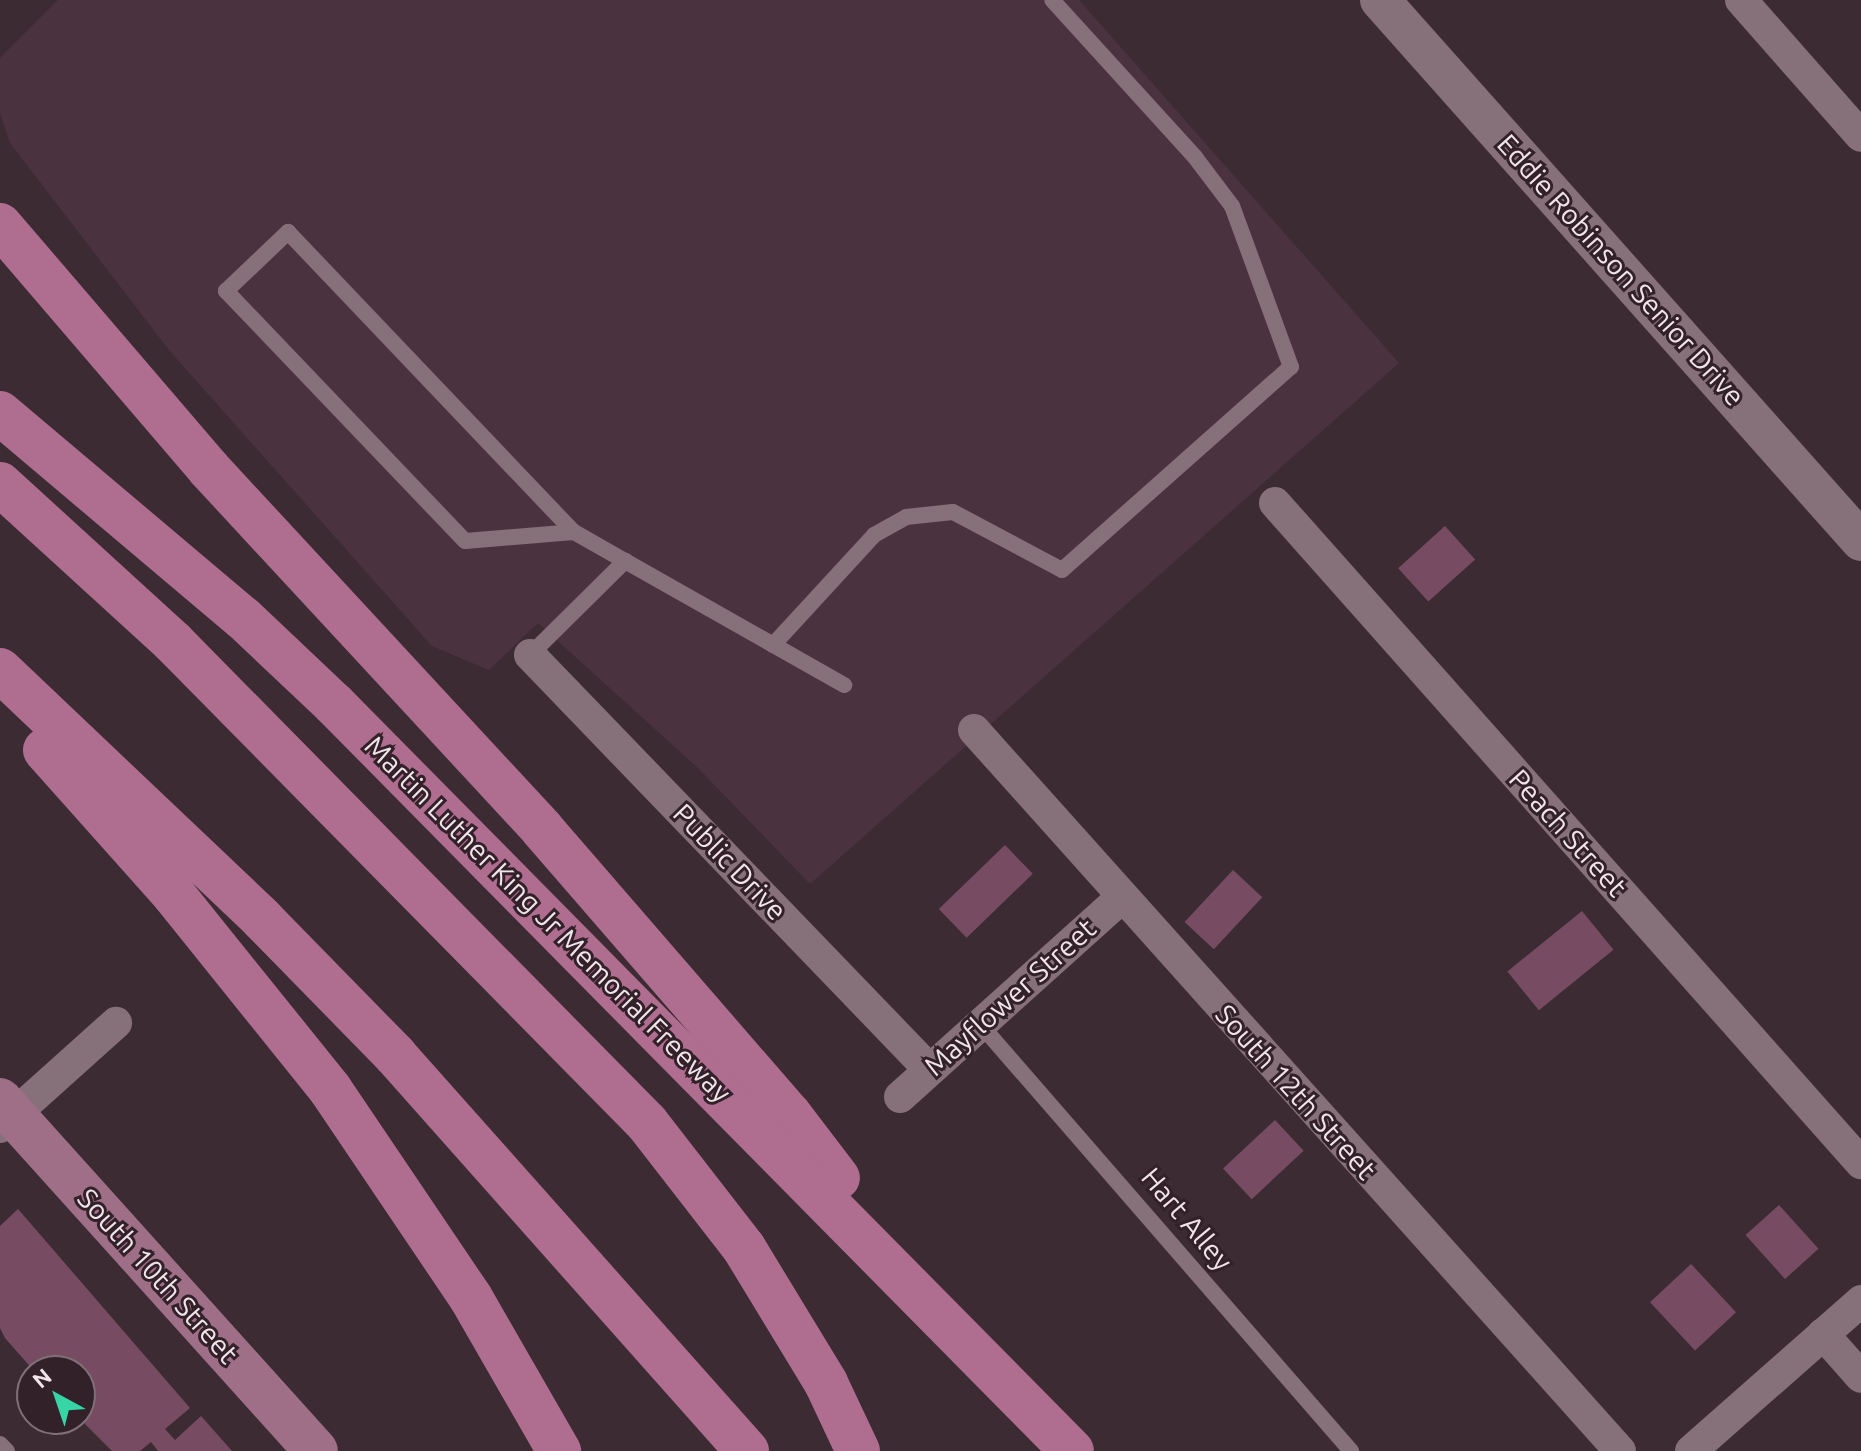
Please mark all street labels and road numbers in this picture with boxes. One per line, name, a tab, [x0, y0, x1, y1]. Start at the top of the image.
street label: Eddie Robinson Senior Drive	[1490, 127, 1752, 413]
street label: Martin Luther King Jr Memorial Freeway	[358, 729, 738, 1109]
street label: Peach Street	[1502, 762, 1634, 904]
street label: Public Drive	[666, 797, 794, 927]
street label: Mayflower Street	[917, 911, 1103, 1083]
street label: South 12th Street	[1209, 998, 1383, 1186]
street label: Hart Alley	[1134, 1161, 1240, 1277]
street label: South 10th Street	[71, 1182, 245, 1370]

